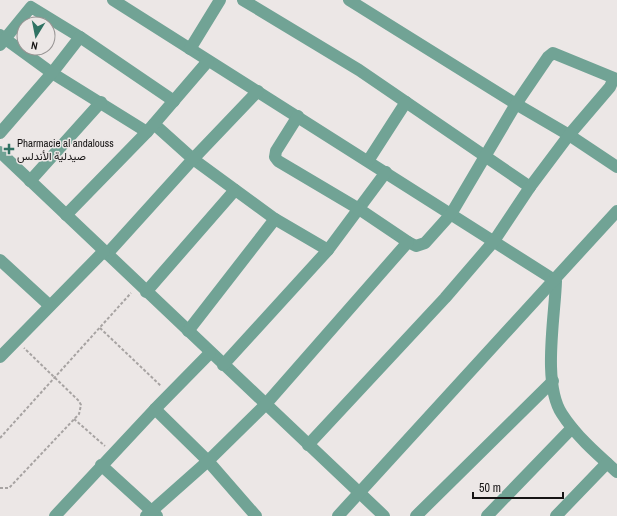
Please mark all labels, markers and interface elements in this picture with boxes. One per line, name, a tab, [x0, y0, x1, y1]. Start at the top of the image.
north arrow	[16, 16, 56, 56]
text: N	[30, 38, 39, 53]
place label: Pharmacie al andalouss صيدلية الأندلس	[17, 136, 114, 163]
marker: Pharmacie al andalouss صيدلية الأندلس	[4, 144, 14, 154]
scale bar	[473, 474, 563, 500]
text: 50 m	[479, 480, 501, 496]

